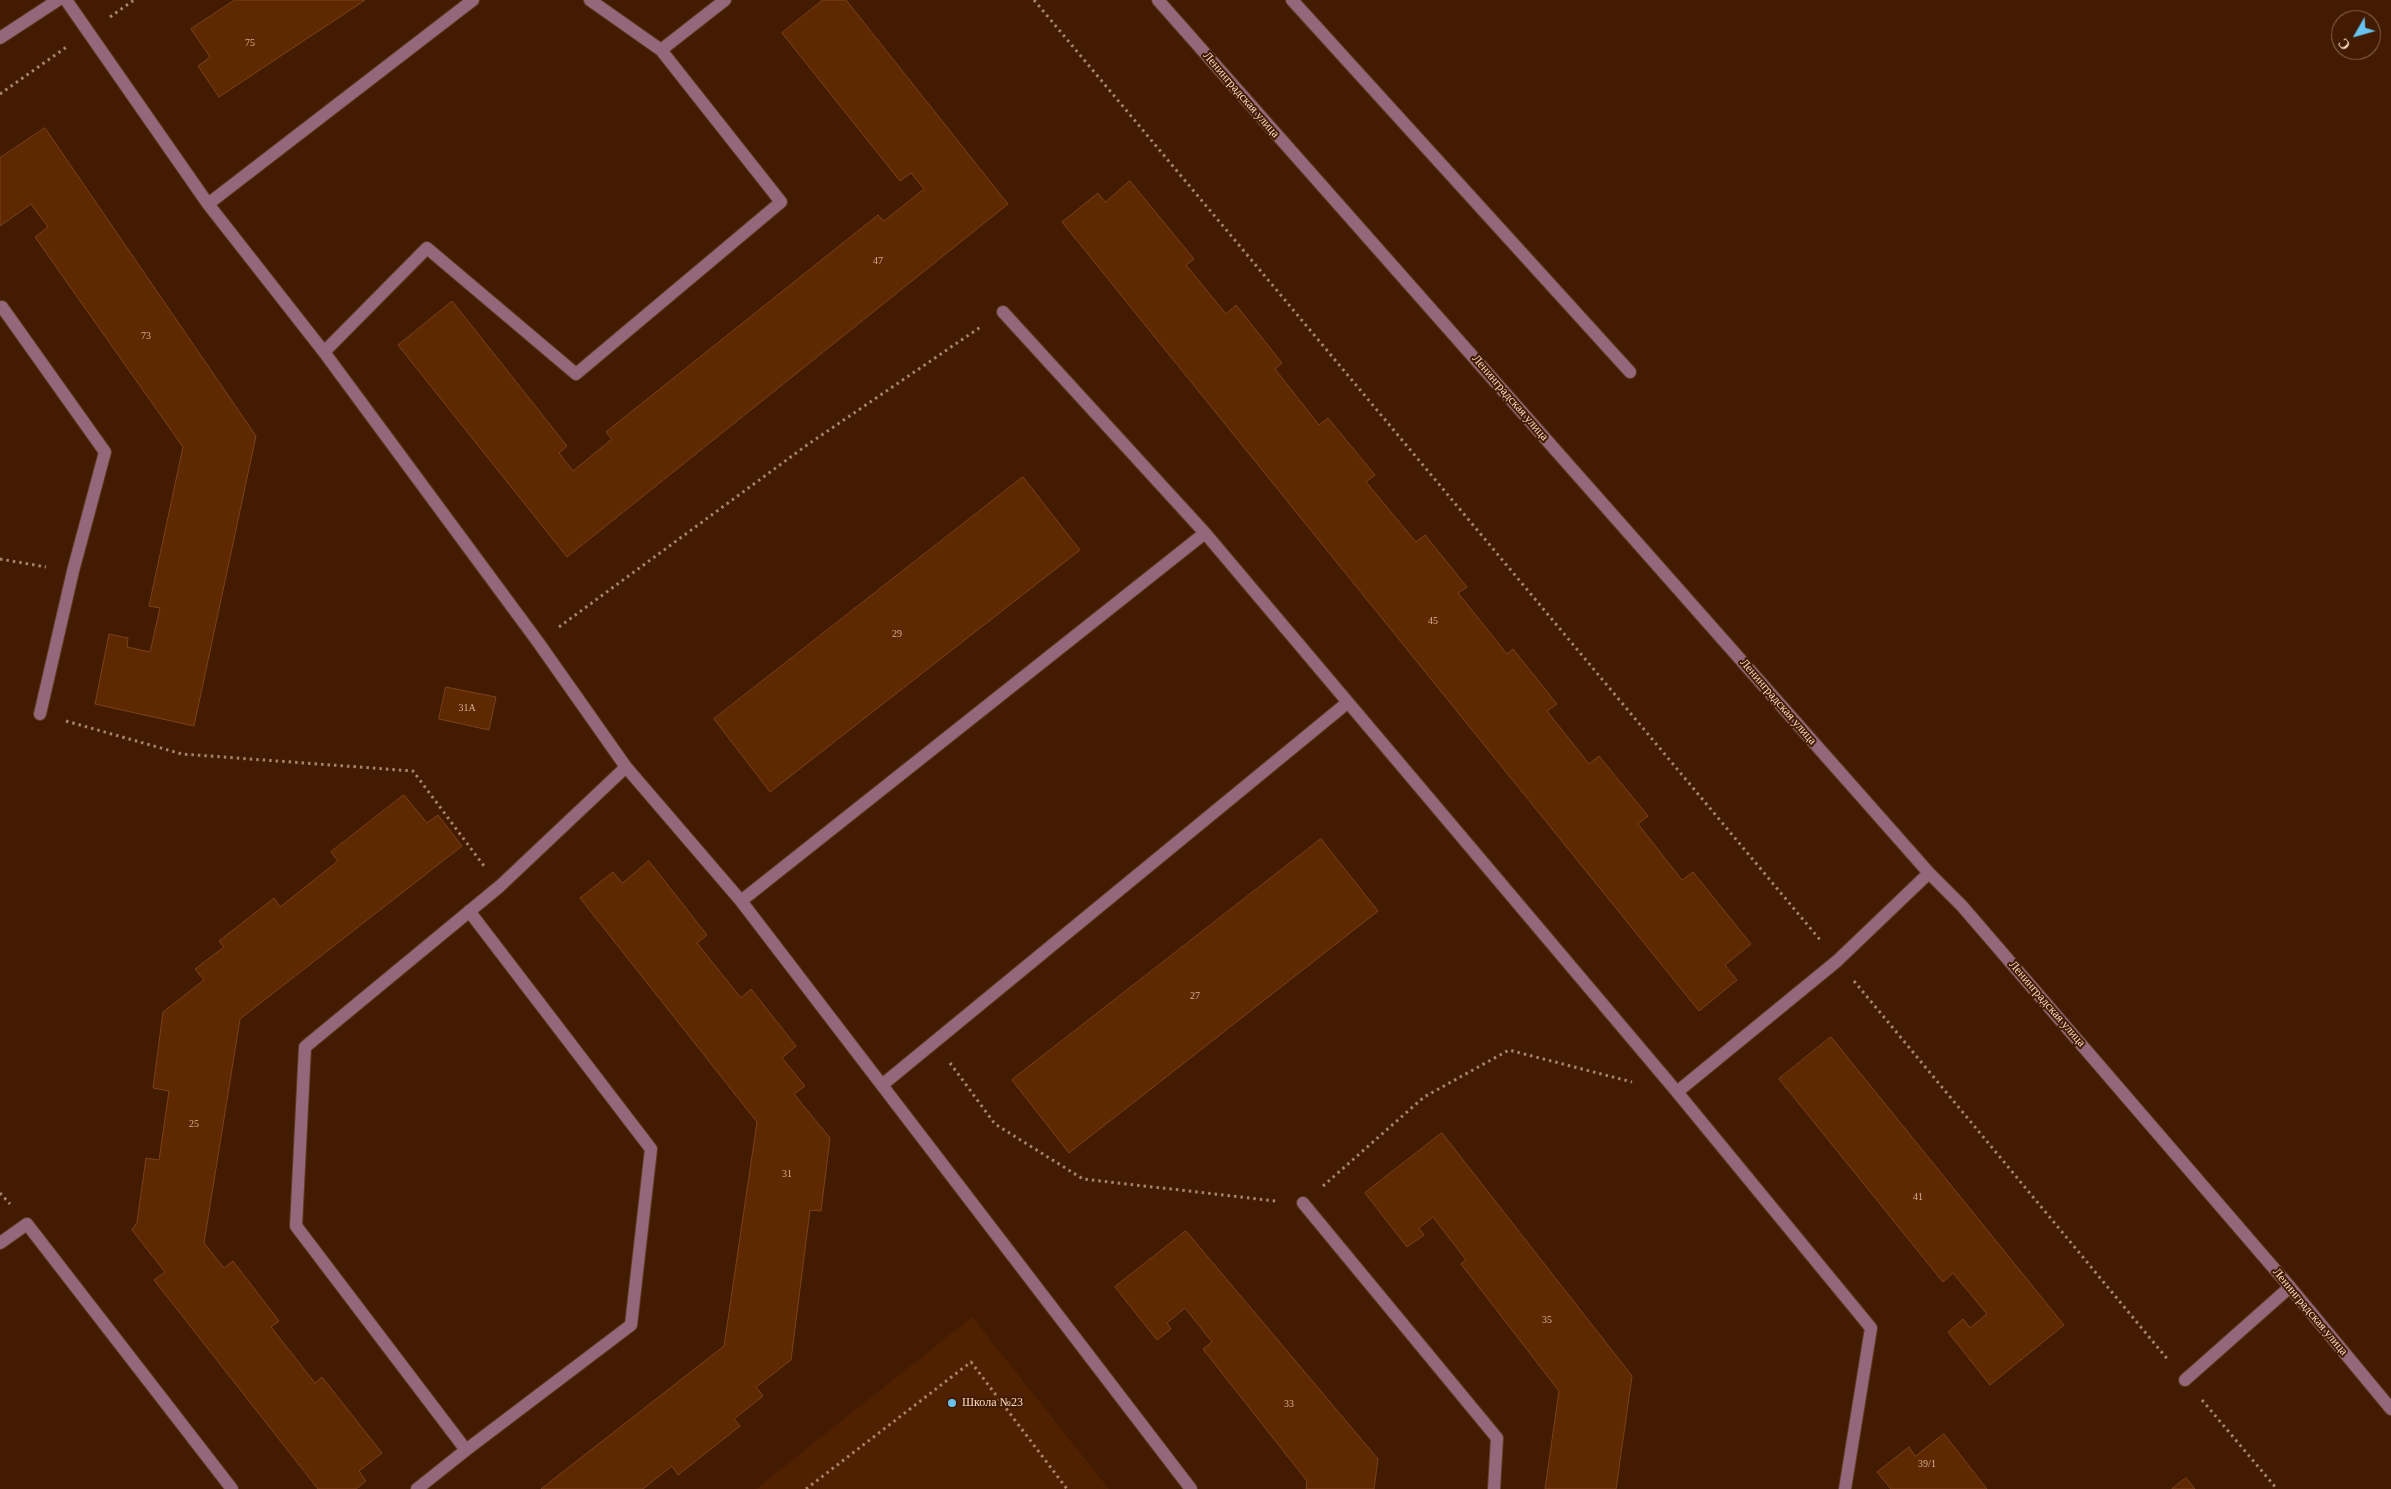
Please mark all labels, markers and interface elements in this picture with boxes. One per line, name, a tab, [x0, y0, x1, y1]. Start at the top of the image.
north arrow	[2331, 10, 2381, 60]
text: С	[2336, 35, 2354, 53]
house number: 75	[245, 37, 255, 49]
street label: Ленинградская улица	[1200, 49, 1282, 141]
house number: 47	[873, 255, 883, 267]
house number: 73	[141, 330, 151, 342]
street label: Ленинградская улица	[1469, 352, 1551, 444]
house number: 45	[1428, 615, 1438, 627]
house number: 29	[892, 628, 902, 640]
street label: Ленинградская улица	[1737, 656, 1819, 748]
house number: 31А	[458, 702, 476, 714]
street label: Ленинградская улица	[2006, 958, 2088, 1050]
house number: 27	[1190, 990, 1200, 1002]
house number: 25	[189, 1118, 199, 1130]
house number: 31	[782, 1168, 792, 1180]
house number: 41	[1913, 1191, 1923, 1203]
street label: Ленинградская улица	[2269, 1265, 2351, 1359]
house number: 35	[1542, 1314, 1552, 1326]
place label: Школа №23	[962, 1396, 1023, 1410]
marker: Школа №23	[946, 1397, 958, 1409]
house number: 33	[1284, 1398, 1294, 1410]
house number: 39/1	[1918, 1458, 1936, 1470]

